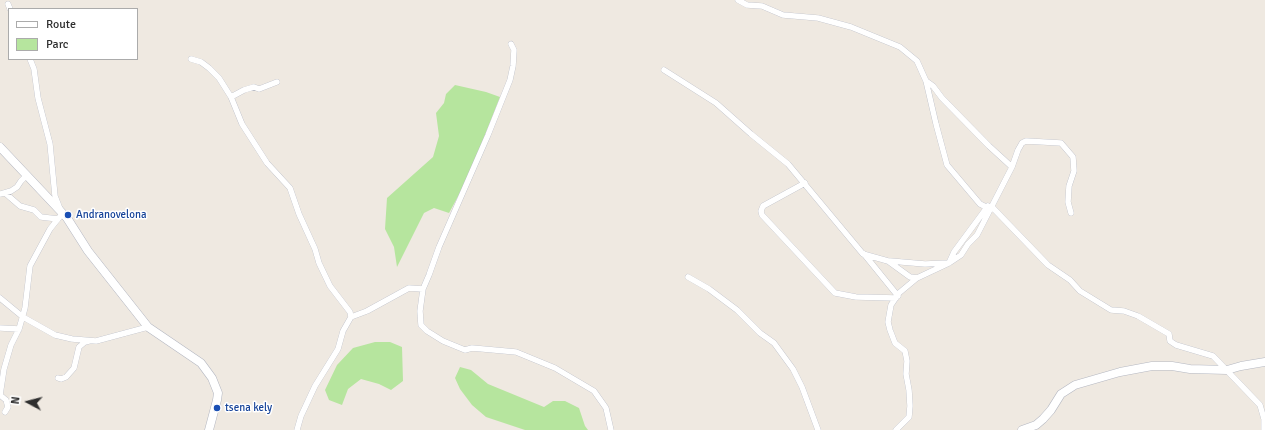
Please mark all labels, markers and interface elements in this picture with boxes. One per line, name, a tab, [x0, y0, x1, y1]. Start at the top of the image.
legend	[8, 8, 138, 60]
text: Route	[46, 17, 76, 32]
text: Parc	[46, 37, 68, 52]
place label: Andranovelona	[76, 208, 146, 222]
marker: Andranovelona	[63, 210, 73, 220]
north arrow	[8, 382, 48, 422]
text: N	[9, 396, 23, 405]
place label: tsena kely	[225, 401, 272, 415]
marker: tsena kely	[212, 403, 222, 413]

